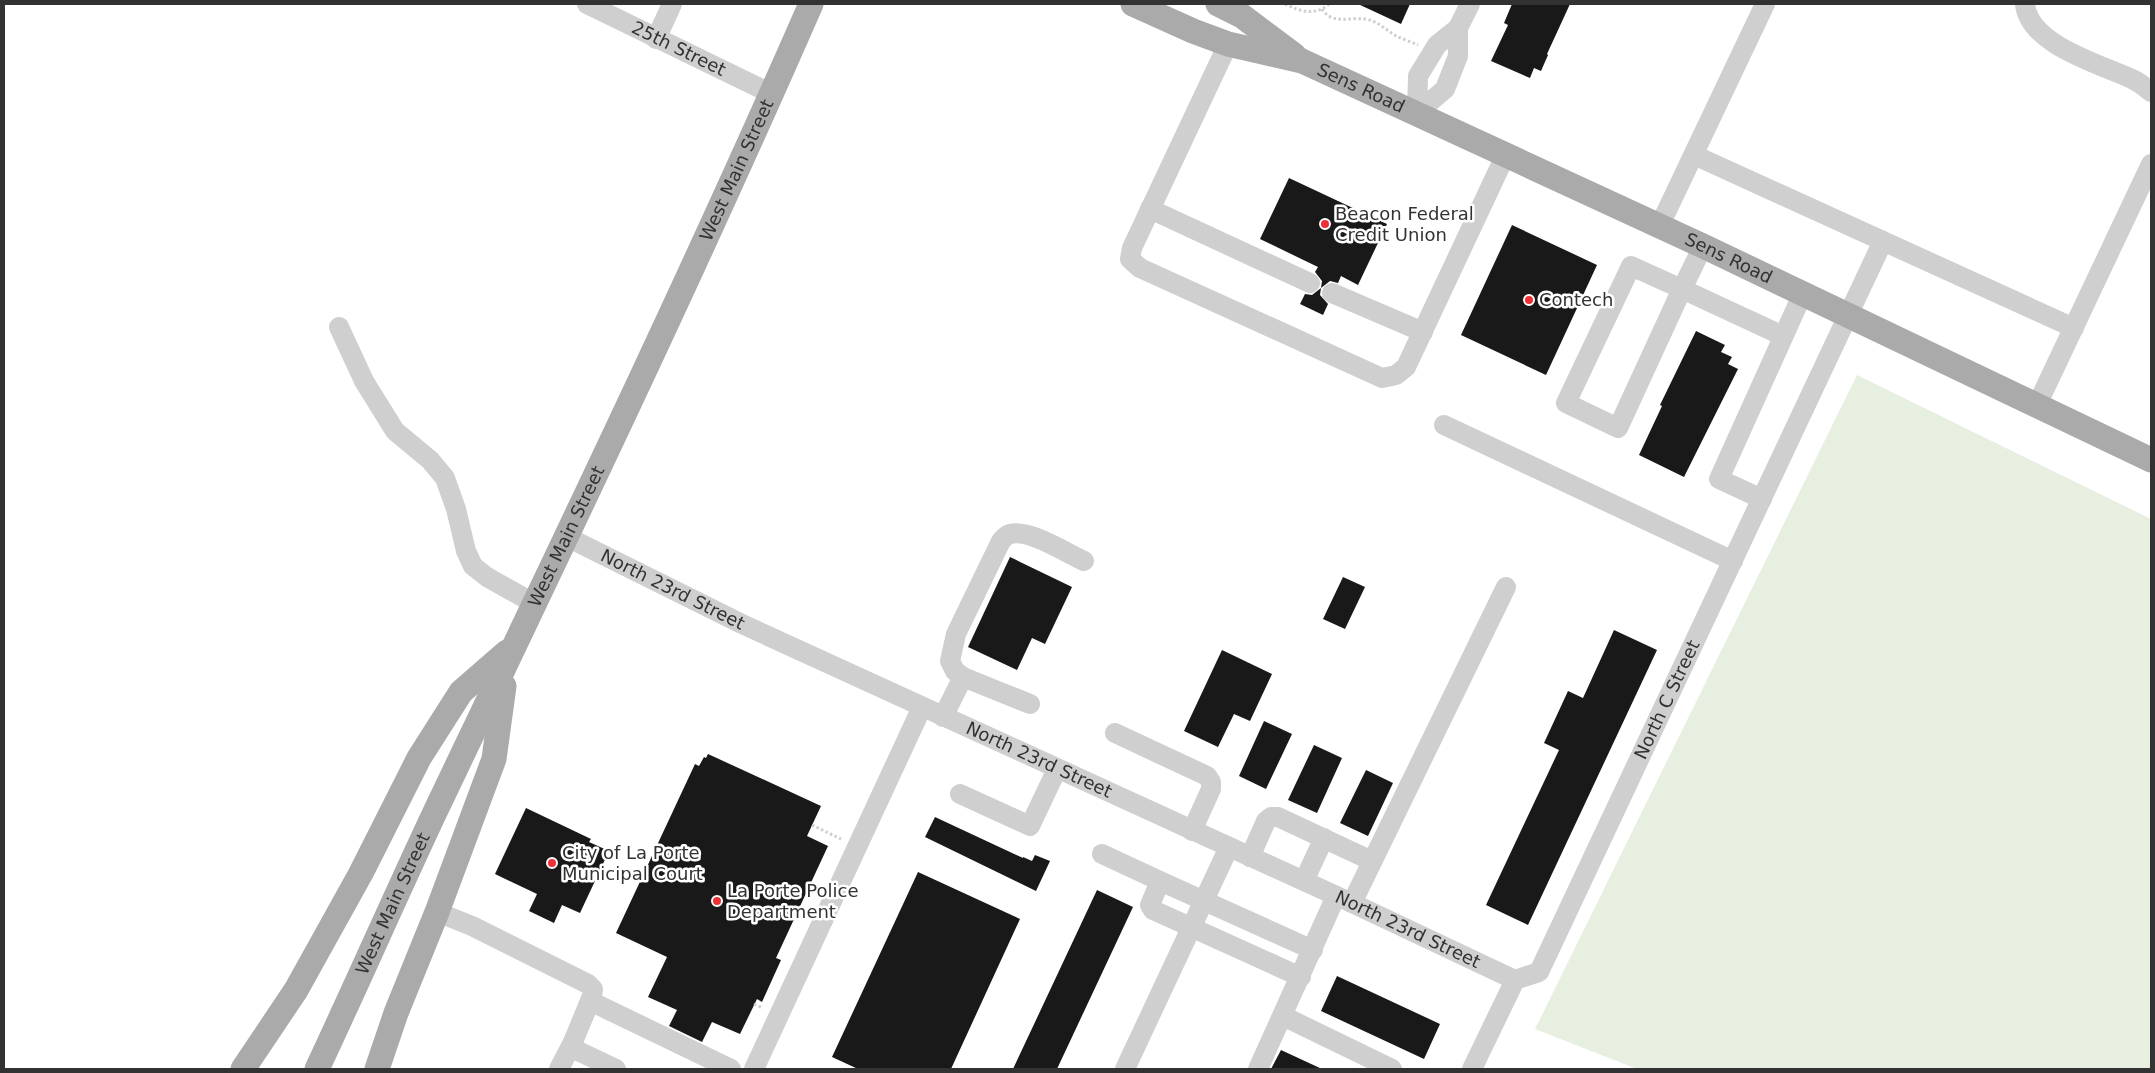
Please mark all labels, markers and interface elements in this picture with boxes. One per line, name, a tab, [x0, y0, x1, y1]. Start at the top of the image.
street label: 25th Street	[629, 16, 729, 80]
street label: Sens Road	[1314, 58, 1408, 117]
street label: West Main Street	[695, 96, 778, 244]
place label: Beacon Federal Credit Union	[1335, 203, 1474, 245]
marker: Beacon Federal Credit Union	[1319, 218, 1331, 230]
street label: Sens Road	[1682, 228, 1776, 288]
place label: Contech	[1539, 289, 1613, 310]
marker: Contech	[1523, 294, 1535, 306]
street label: West Main Street	[524, 462, 608, 610]
street label: North 23rd Street	[597, 545, 748, 634]
street label: North C Street	[1630, 637, 1704, 762]
street label: North 23rd Street	[963, 717, 1115, 802]
street label: West Main Street	[351, 829, 434, 978]
place label: City of La Porte Municipal Court	[562, 842, 703, 884]
marker: City of La Porte Municipal Court	[546, 857, 558, 869]
place label: La Porte Police Department	[727, 880, 858, 922]
street label: North 23rd Street	[1332, 886, 1484, 972]
marker: La Porte Police Department	[711, 895, 723, 907]

